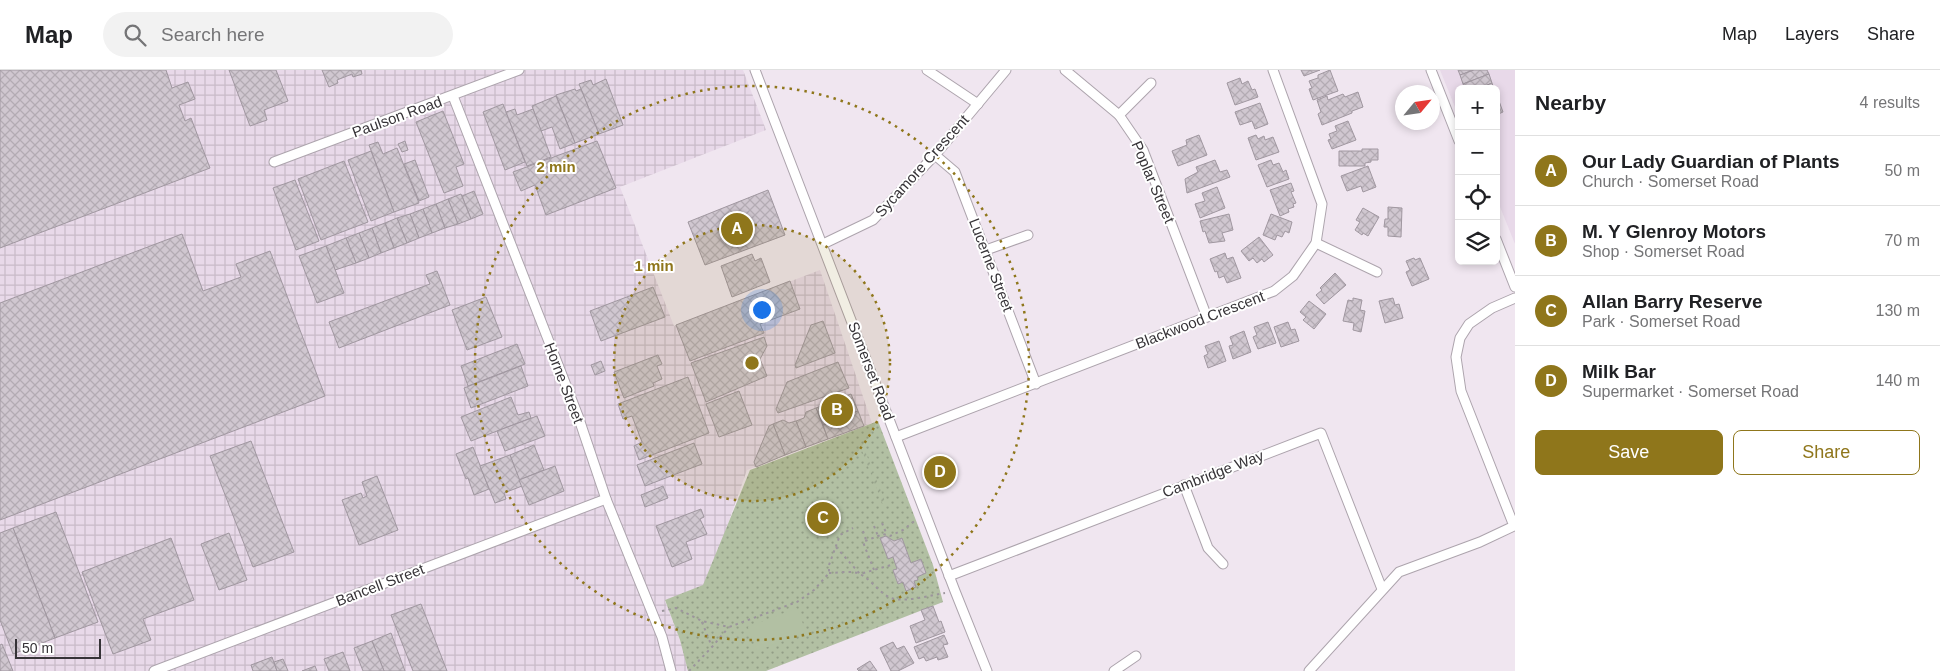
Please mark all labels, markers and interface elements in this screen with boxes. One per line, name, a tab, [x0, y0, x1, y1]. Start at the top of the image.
search box	[103, 12, 453, 57]
text: Map	[25, 21, 73, 48]
icon: search	[121, 21, 149, 49]
text: Search here	[161, 24, 265, 45]
text: Map	[1722, 24, 1757, 44]
text: Layers	[1785, 24, 1839, 44]
text: Share	[1867, 24, 1915, 44]
north arrow	[1395, 85, 1440, 130]
map controls	[1455, 85, 1500, 265]
button: +	[1455, 85, 1500, 130]
text: Nearby	[1535, 91, 1606, 114]
street label: Paulson Road	[350, 92, 444, 141]
text: 4 results	[1860, 94, 1920, 111]
street label: Sycamore Crescent	[871, 110, 973, 220]
button: −	[1455, 130, 1500, 175]
street label: Poplar Street	[1129, 138, 1179, 226]
text: Our Lady Guardian of Plants	[1582, 151, 1840, 172]
text: 2 min	[536, 158, 576, 175]
text: A	[1545, 162, 1557, 179]
text: 50 m	[1884, 162, 1920, 179]
text: Church · Somerset Road	[1582, 173, 1759, 190]
button: locate	[1455, 175, 1500, 220]
pin: A	[721, 210, 753, 248]
street label: Lucerne Street	[966, 216, 1017, 315]
button: layers	[1455, 220, 1500, 265]
text: M. Y Glenroy Motors	[1582, 221, 1766, 242]
text: B	[1545, 232, 1557, 249]
text: 70 m	[1884, 232, 1920, 249]
text: Shop · Somerset Road	[1582, 243, 1745, 260]
text: 1 min	[634, 257, 674, 274]
street label: Blackwood Crescent	[1133, 287, 1267, 352]
text: Allan Barry Reserve	[1582, 291, 1763, 312]
your location	[749, 297, 775, 323]
text: C	[1545, 302, 1557, 319]
text: 130 m	[1876, 302, 1920, 319]
text: Park · Somerset Road	[1582, 313, 1740, 330]
street label: Somerset Road	[845, 319, 898, 423]
street label: Horne Street	[541, 340, 588, 426]
centre of rings	[743, 354, 761, 372]
text: Milk Bar	[1582, 361, 1656, 382]
text: D	[1545, 372, 1557, 389]
text: 140 m	[1876, 372, 1920, 389]
text: Supermarket · Somerset Road	[1582, 383, 1799, 400]
pin: B	[821, 391, 853, 429]
button: Save	[1535, 430, 1723, 475]
button: Share	[1733, 430, 1920, 475]
street label: Cambridge Way	[1160, 446, 1266, 501]
pin: D	[924, 453, 956, 491]
pin: C	[807, 499, 839, 537]
street label: Bancell Street	[333, 560, 427, 609]
scale bar	[15, 636, 101, 659]
text: 50 m	[22, 640, 53, 656]

